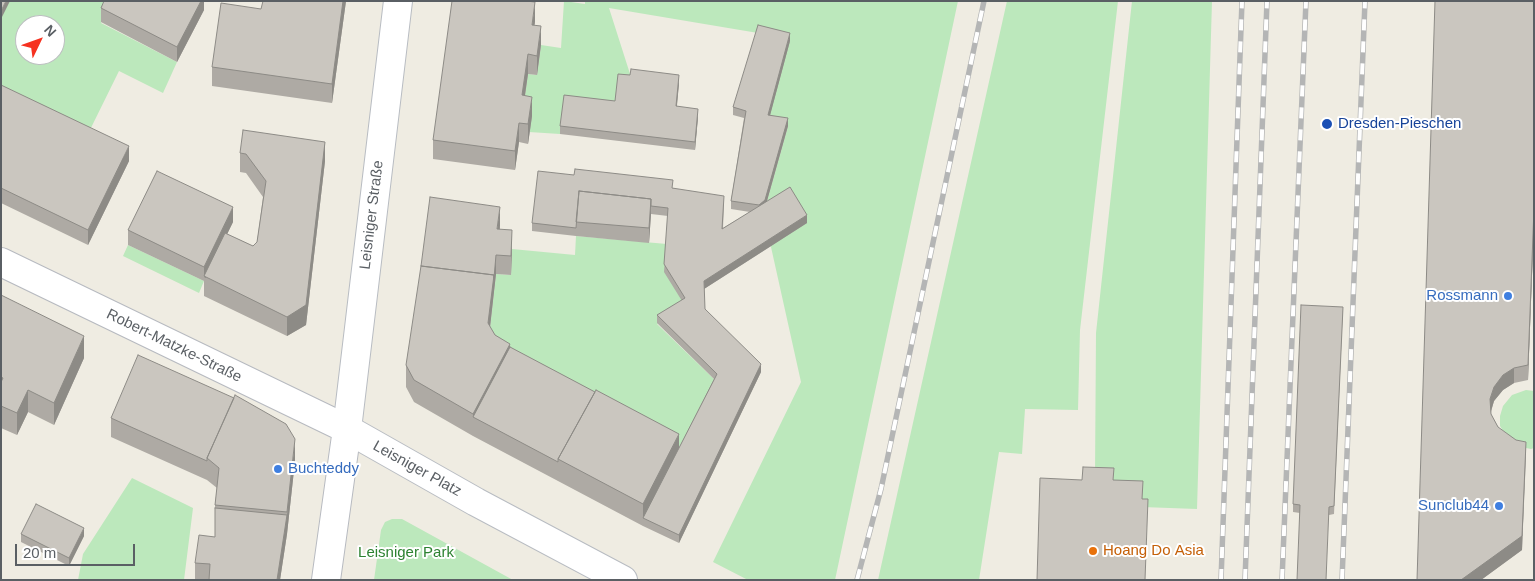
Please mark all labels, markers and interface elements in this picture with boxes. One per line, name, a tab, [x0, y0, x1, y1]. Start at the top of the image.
north arrow	[15, 15, 65, 65]
text: N	[41, 22, 60, 40]
place label: Dresden-Pieschen	[1338, 115, 1461, 133]
marker: Dresden-Pieschen	[1320, 117, 1334, 131]
street label: Leisniger Straße	[356, 159, 388, 271]
place label: Rossmann	[1426, 287, 1498, 305]
marker: Rossmann	[1502, 290, 1514, 302]
street label: Robert-Matzke-Straße	[103, 305, 245, 387]
street label: Leisniger Platz	[370, 437, 464, 501]
place label: Buchteddy	[288, 460, 359, 478]
marker: Buchteddy	[272, 463, 284, 475]
place label: Sunclub44	[1418, 497, 1489, 515]
marker: Sunclub44	[1493, 500, 1505, 512]
scale bar	[18, 534, 138, 566]
place label: Hoang Do Asia	[1103, 542, 1204, 560]
text: 20 m	[23, 544, 56, 561]
park label: Leisniger Park	[358, 544, 454, 562]
marker: Hoang Do Asia	[1087, 545, 1099, 557]

